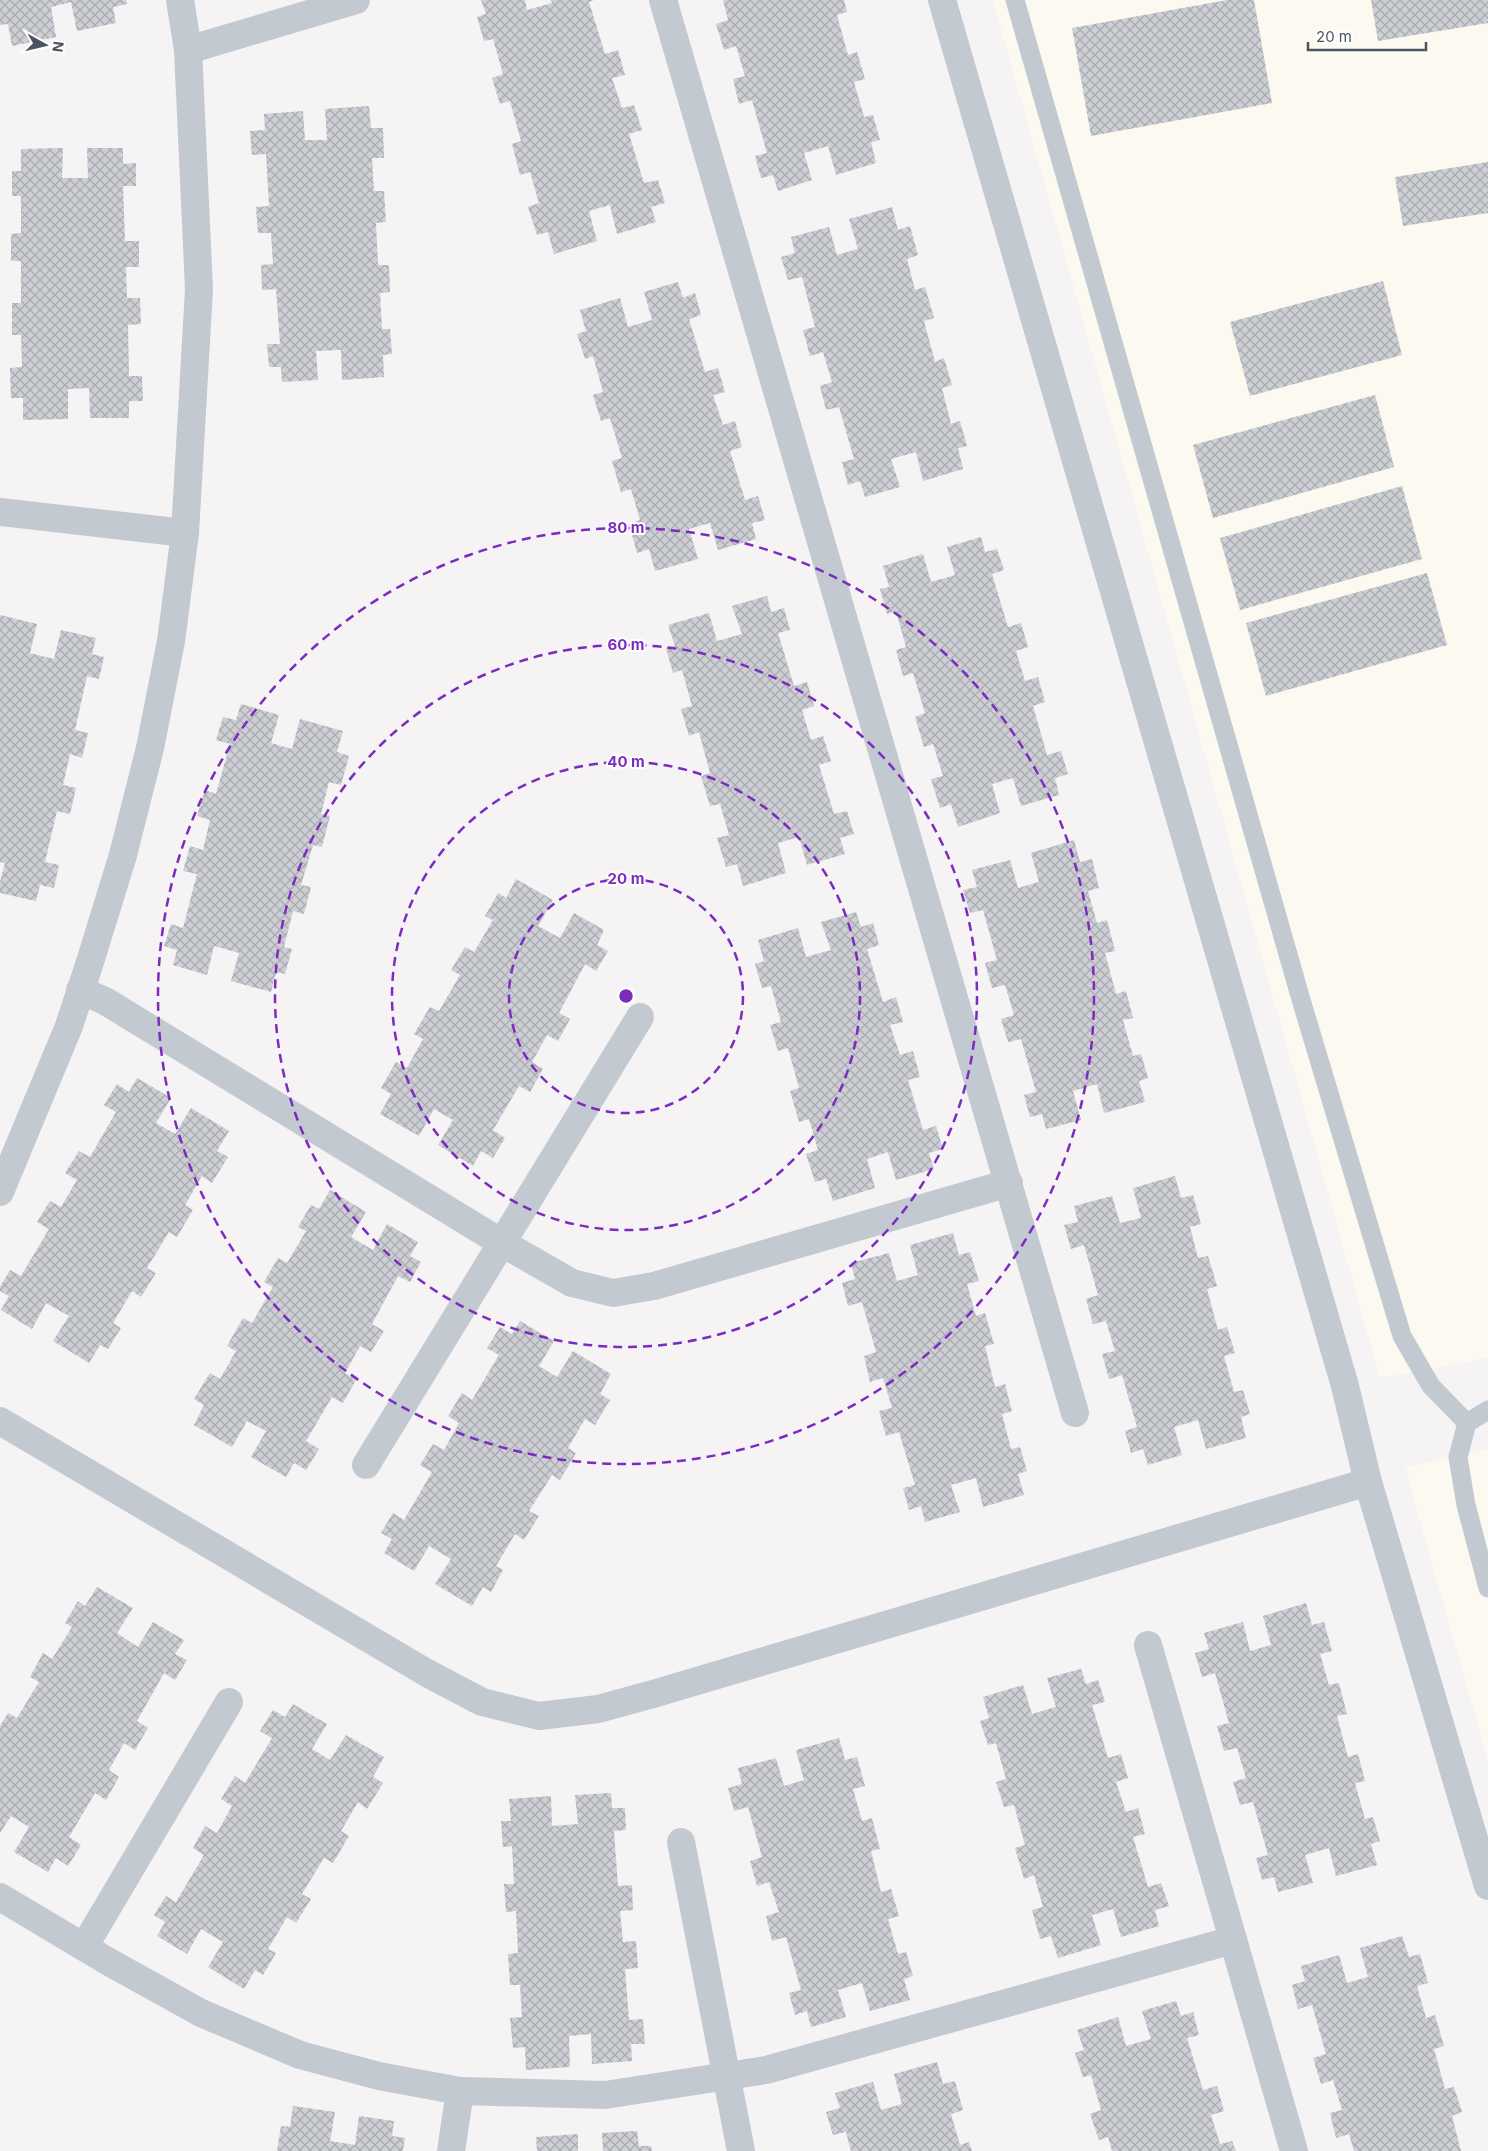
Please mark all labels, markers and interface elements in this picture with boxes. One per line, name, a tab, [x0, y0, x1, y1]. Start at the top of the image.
north arrow	[20, 20, 70, 70]
scale bar	[1308, 20, 1426, 52]
text: 20 m	[1316, 27, 1352, 46]
text: N	[49, 40, 68, 53]
text: 80 m	[607, 518, 645, 537]
text: 60 m	[607, 635, 645, 654]
text: 40 m	[607, 752, 645, 771]
text: 20 m	[608, 869, 644, 888]
centre of rings	[617, 987, 635, 1005]

